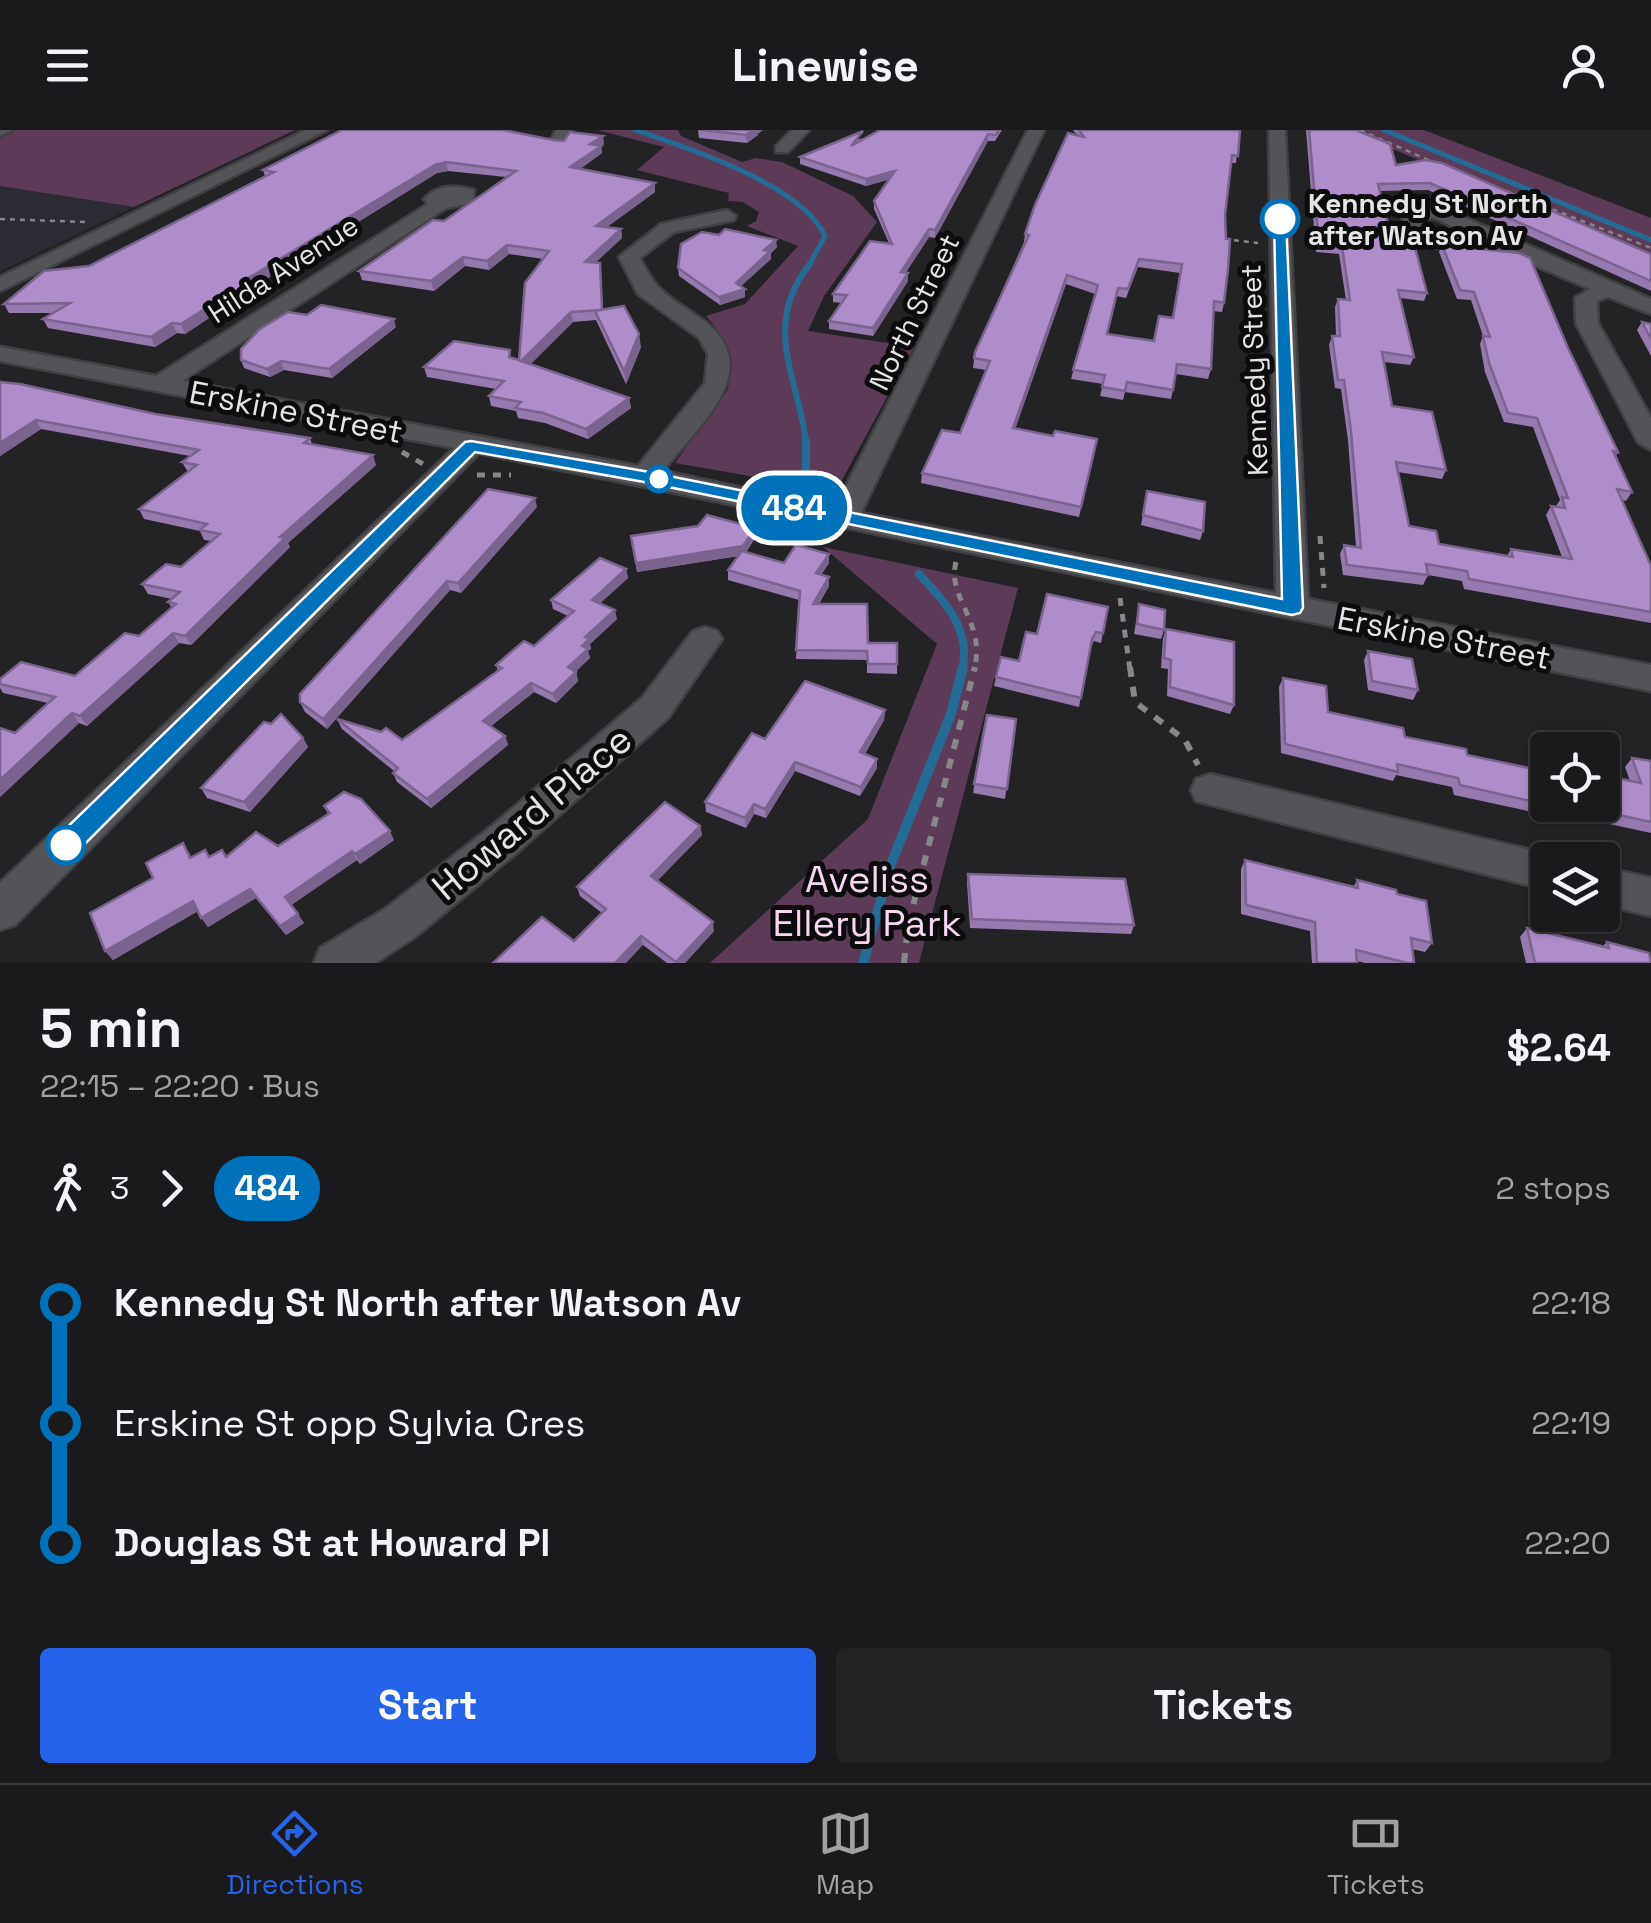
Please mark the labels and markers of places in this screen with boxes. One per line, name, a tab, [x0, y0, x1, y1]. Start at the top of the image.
place label: Kennedy St North after Watson Av	[1308, 185, 1548, 253]
marker: Kennedy St North after Watson Av	[1261, 200, 1299, 238]
unlabelled marker	[646, 466, 672, 492]
unlabelled marker	[47, 826, 85, 864]

